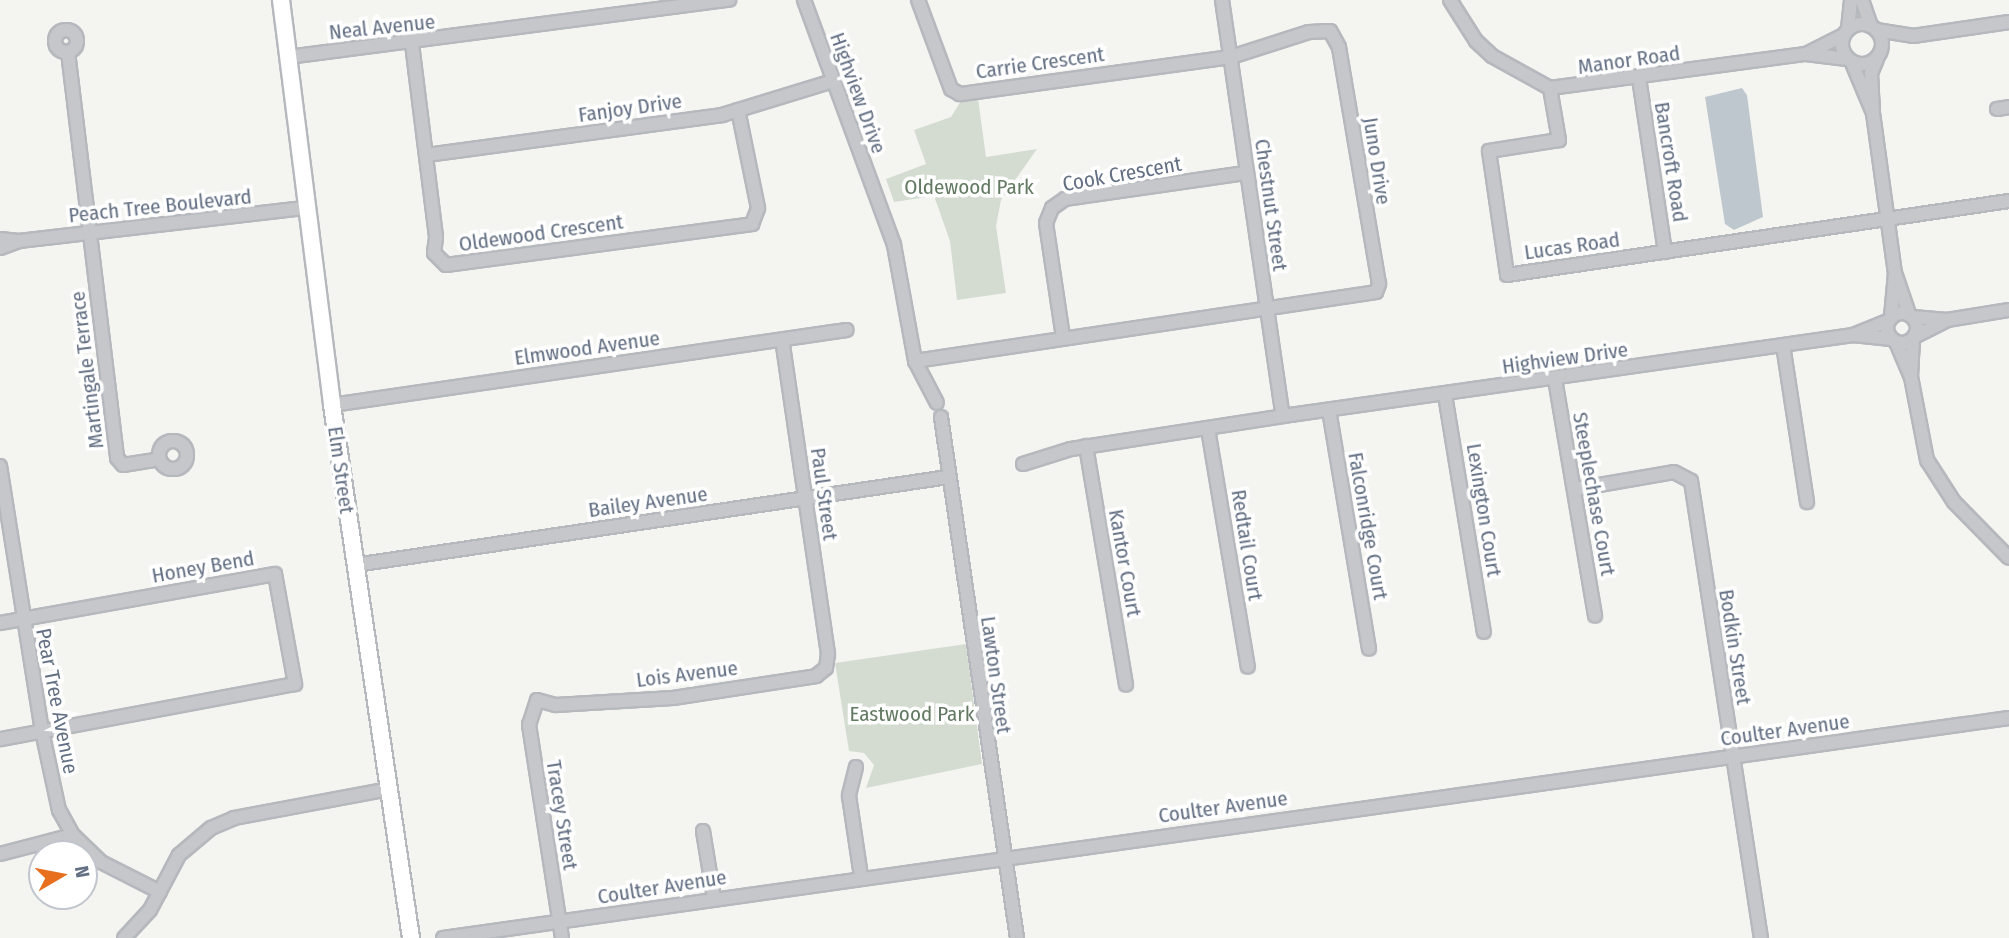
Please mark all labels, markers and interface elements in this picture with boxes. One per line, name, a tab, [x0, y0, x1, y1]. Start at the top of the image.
street label: Neal Avenue	[328, 9, 436, 45]
street label: Highview Drive	[824, 29, 892, 157]
street label: Manor Road	[1576, 40, 1682, 80]
street label: Carrie Crescent	[974, 42, 1106, 84]
street label: Fanjoy Drive	[577, 88, 683, 128]
street label: Bancroft Road	[1649, 100, 1693, 224]
street label: Juno Drive	[1358, 115, 1396, 207]
street label: Chestnut Street	[1249, 137, 1293, 273]
street label: Cook Crescent	[1061, 151, 1183, 197]
park label: Oldewood Park	[904, 174, 1034, 200]
street label: Peach Tree Boulevard	[67, 184, 253, 228]
street label: Oldewood Crescent	[457, 209, 625, 257]
street label: Lucas Road	[1523, 227, 1621, 265]
street label: Martingale Terrace	[65, 290, 109, 450]
street label: Elmwood Avenue	[513, 325, 661, 371]
street label: Highview Drive	[1500, 337, 1630, 379]
street label: Steeplechase Court	[1567, 410, 1621, 578]
street label: Elm Street	[322, 425, 360, 515]
street label: Lexington Court	[1461, 442, 1507, 578]
street label: Paul Street	[805, 446, 843, 542]
street label: Falconridge Court	[1343, 450, 1393, 602]
street label: Bailey Avenue	[587, 481, 709, 523]
street label: Redtail Court	[1226, 488, 1268, 602]
street label: Kantor Court	[1103, 507, 1147, 619]
street label: Honey Bend	[150, 546, 256, 588]
street label: Bodkin Street	[1713, 587, 1757, 707]
street label: Lawton Street	[975, 615, 1017, 735]
street label: Pear Tree Avenue	[31, 626, 83, 776]
street label: Lois Avenue	[635, 655, 739, 693]
park label: Eastwood Park	[850, 701, 974, 727]
street label: Coulter Avenue	[1719, 708, 1851, 752]
street label: Tracey Street	[541, 758, 583, 872]
street label: Coulter Avenue	[1157, 785, 1289, 829]
north arrow	[28, 840, 98, 910]
text: N	[70, 864, 95, 879]
street label: Coulter Avenue	[596, 864, 728, 910]

